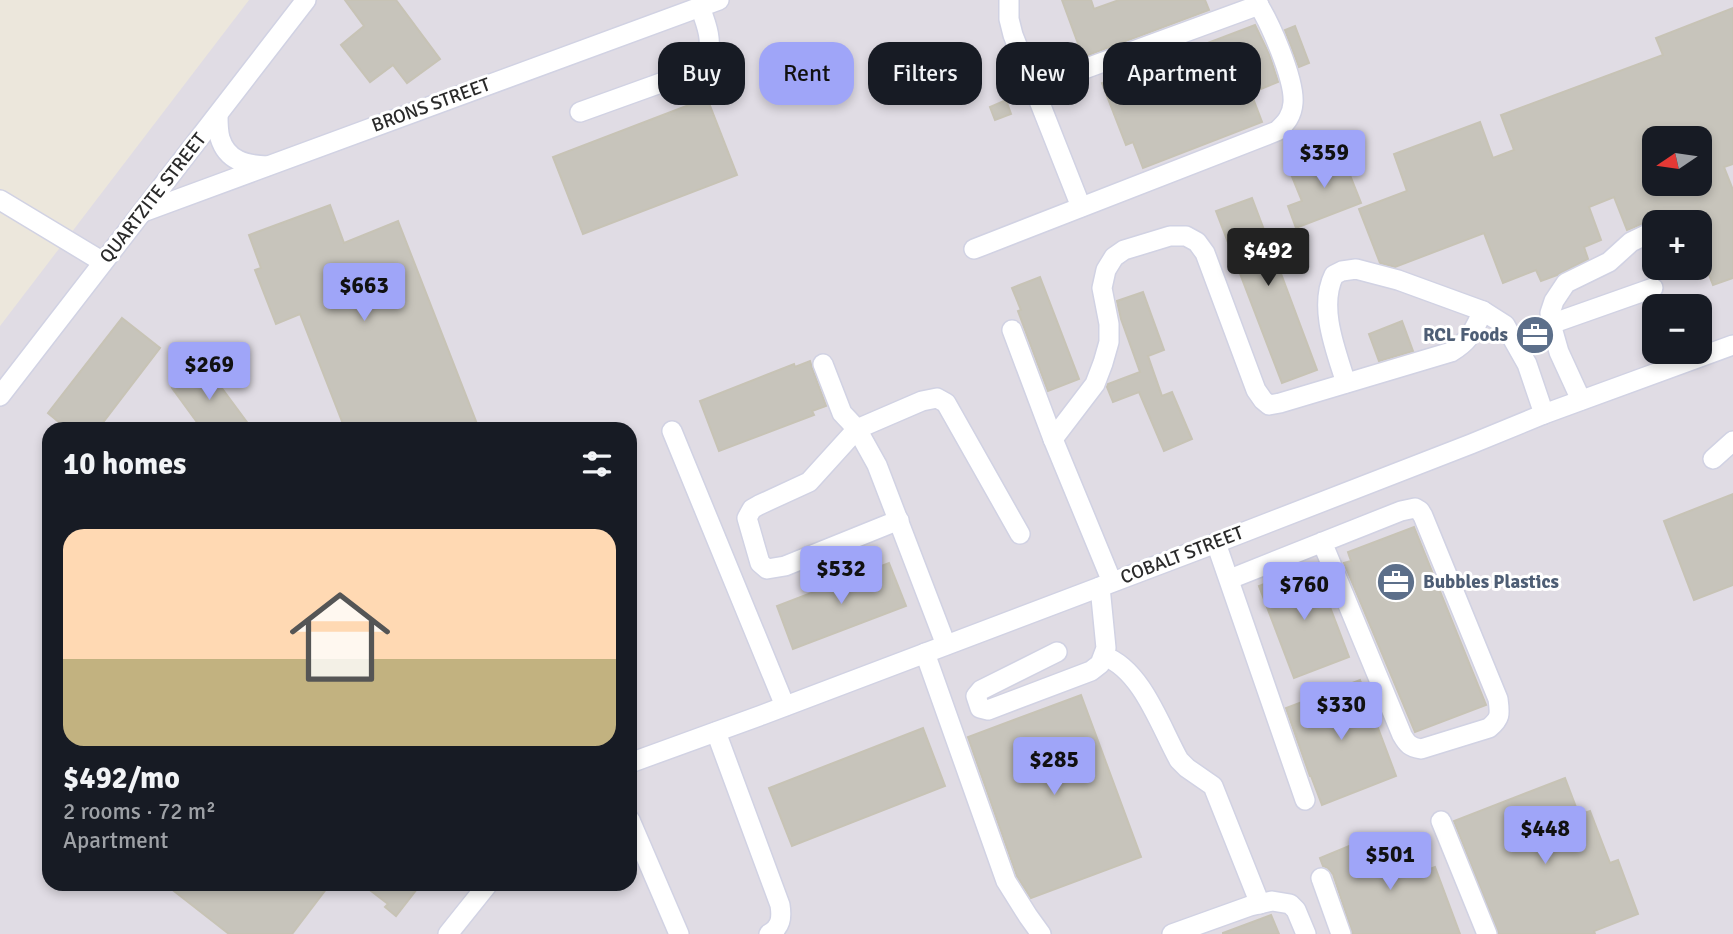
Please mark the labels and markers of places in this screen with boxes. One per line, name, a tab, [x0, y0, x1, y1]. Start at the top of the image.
pin: $359	[1283, 130, 1365, 190]
pin: $492	[1227, 229, 1309, 288]
pin: $663	[323, 264, 405, 323]
office icon: RCL Foods	[1514, 314, 1556, 356]
place label: RCL Foods	[1423, 323, 1508, 347]
pin: $269	[168, 342, 250, 402]
pin: $532	[800, 546, 882, 606]
office icon: Bubbles Plastics	[1375, 561, 1417, 603]
pin: $760	[1263, 562, 1345, 622]
place label: Bubbles Plastics	[1423, 570, 1559, 594]
pin: $330	[1300, 682, 1382, 742]
pin: $285	[1013, 738, 1095, 797]
pin: $448	[1504, 806, 1586, 866]
pin: $501	[1349, 832, 1431, 892]

